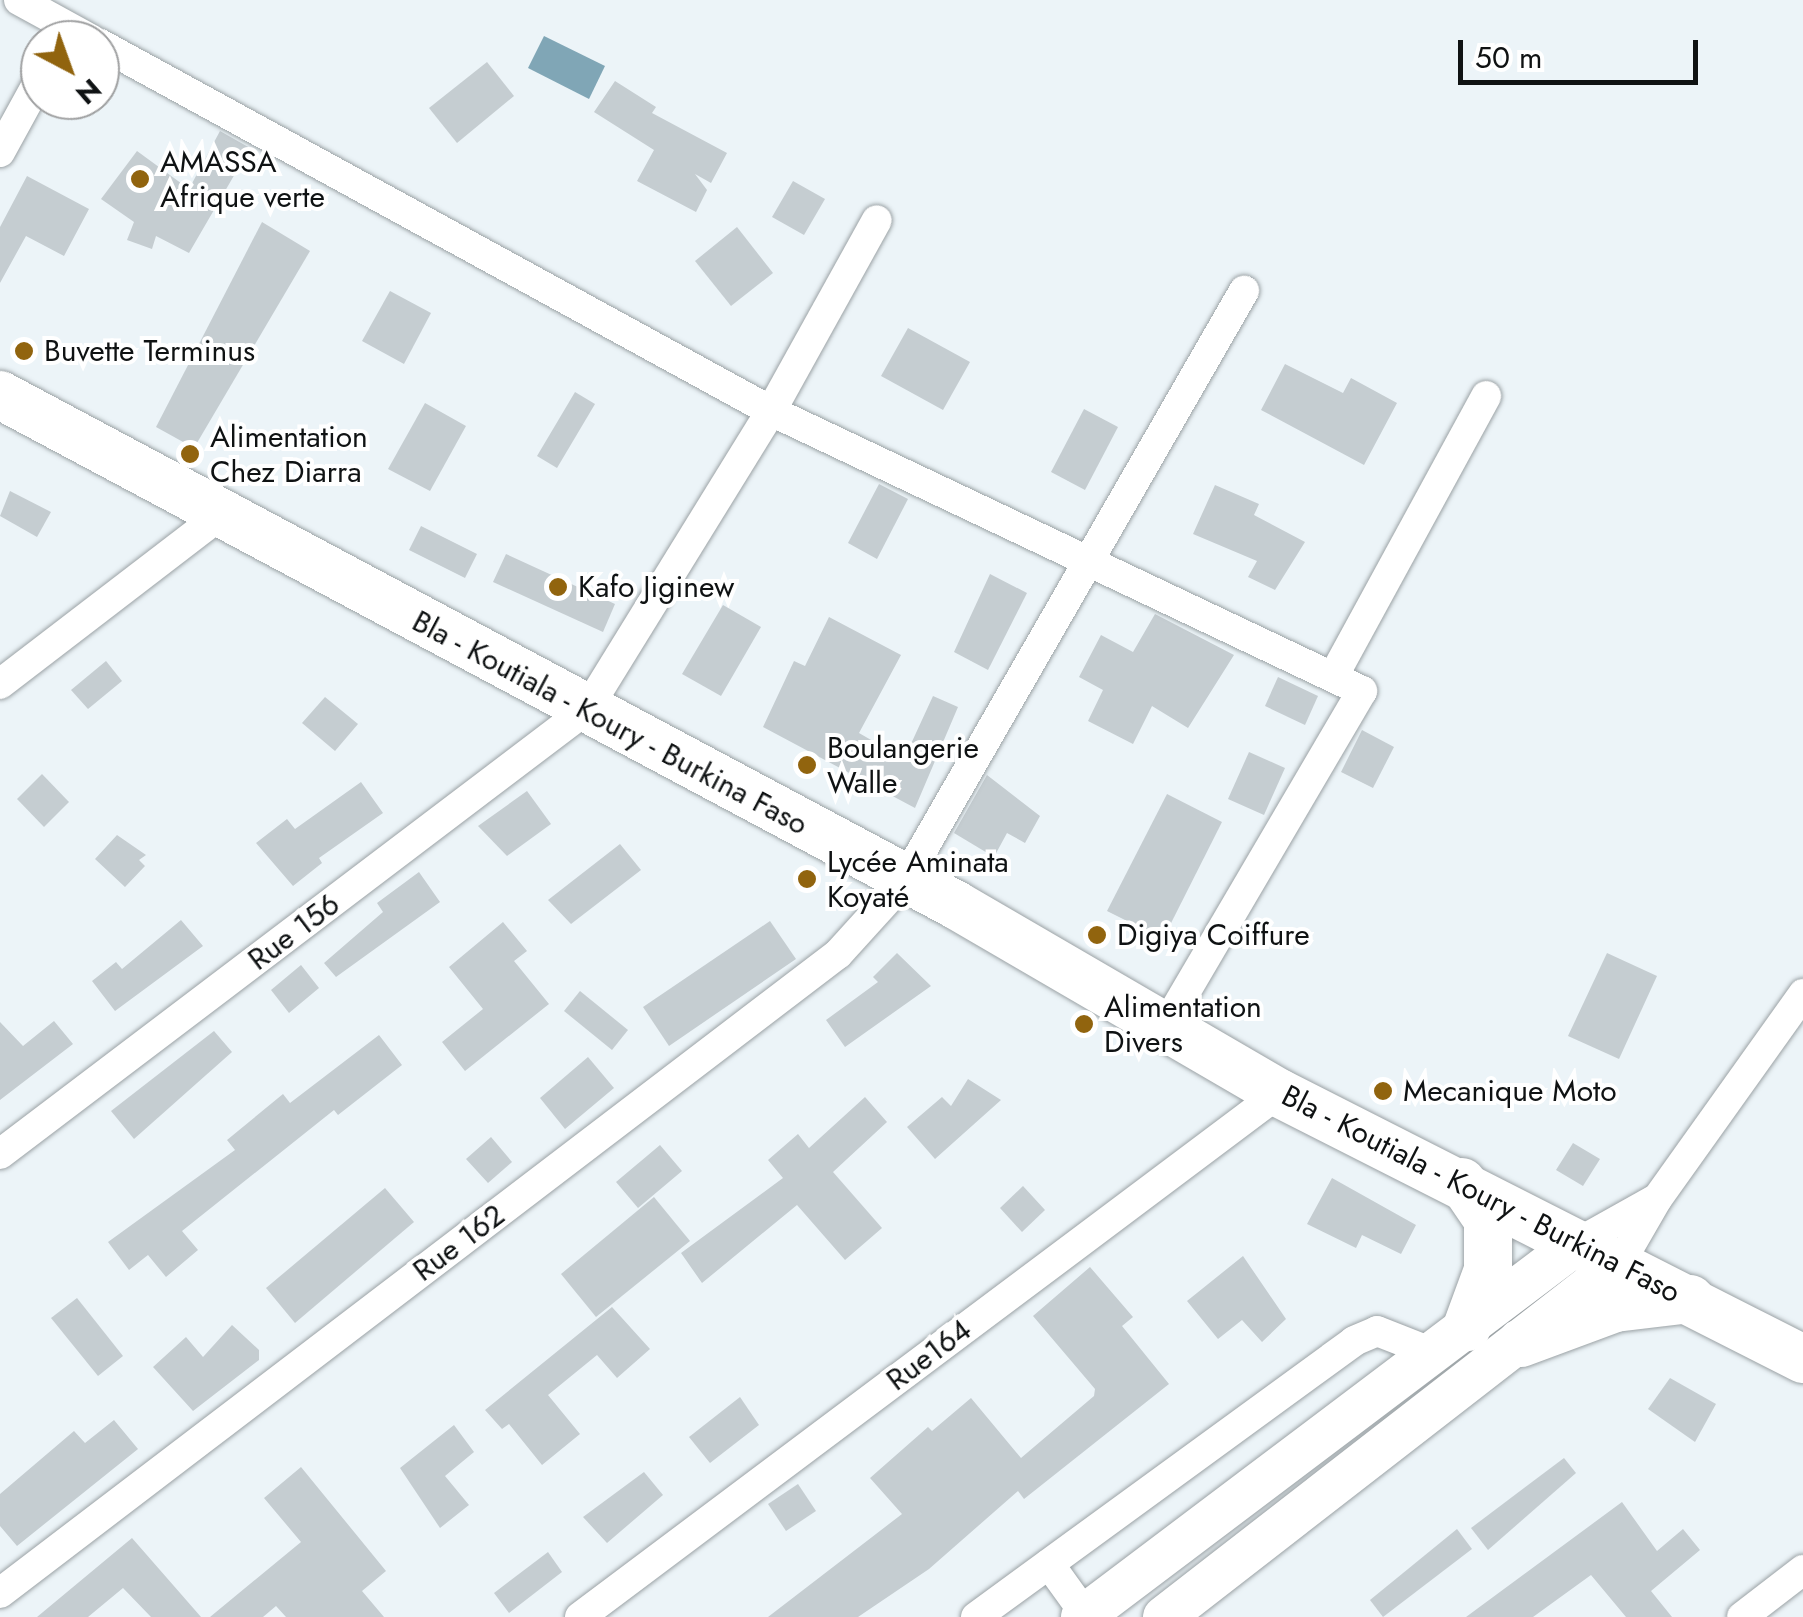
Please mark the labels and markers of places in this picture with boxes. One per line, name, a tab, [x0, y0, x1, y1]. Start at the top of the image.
place label: AMASSA Afrique verte	[160, 144, 325, 214]
marker: AMASSA Afrique verte	[129, 168, 151, 190]
place label: Buvette Terminus	[44, 333, 255, 369]
marker: Buvette Terminus	[13, 340, 35, 362]
place label: Alimentation Chez Diarra	[210, 419, 368, 490]
marker: Alimentation Chez Diarra	[179, 443, 201, 465]
place label: Kafo Jiginew	[578, 569, 734, 605]
marker: Kafo Jiginew	[547, 576, 569, 598]
place label: Boulangerie Walle	[827, 730, 979, 800]
marker: Boulangerie Walle	[796, 754, 818, 776]
place label: Lycée Aminata Koyaté	[827, 844, 1009, 914]
marker: Lycée Aminata Koyaté	[796, 868, 818, 890]
place label: Digiya Coiffure	[1117, 917, 1310, 953]
marker: Digiya Coiffure	[1086, 924, 1108, 946]
place label: Alimentation Divers	[1104, 989, 1262, 1060]
marker: Alimentation Divers	[1073, 1013, 1095, 1035]
place label: Mecanique Moto	[1403, 1073, 1617, 1109]
marker: Mecanique Moto	[1372, 1080, 1394, 1102]

